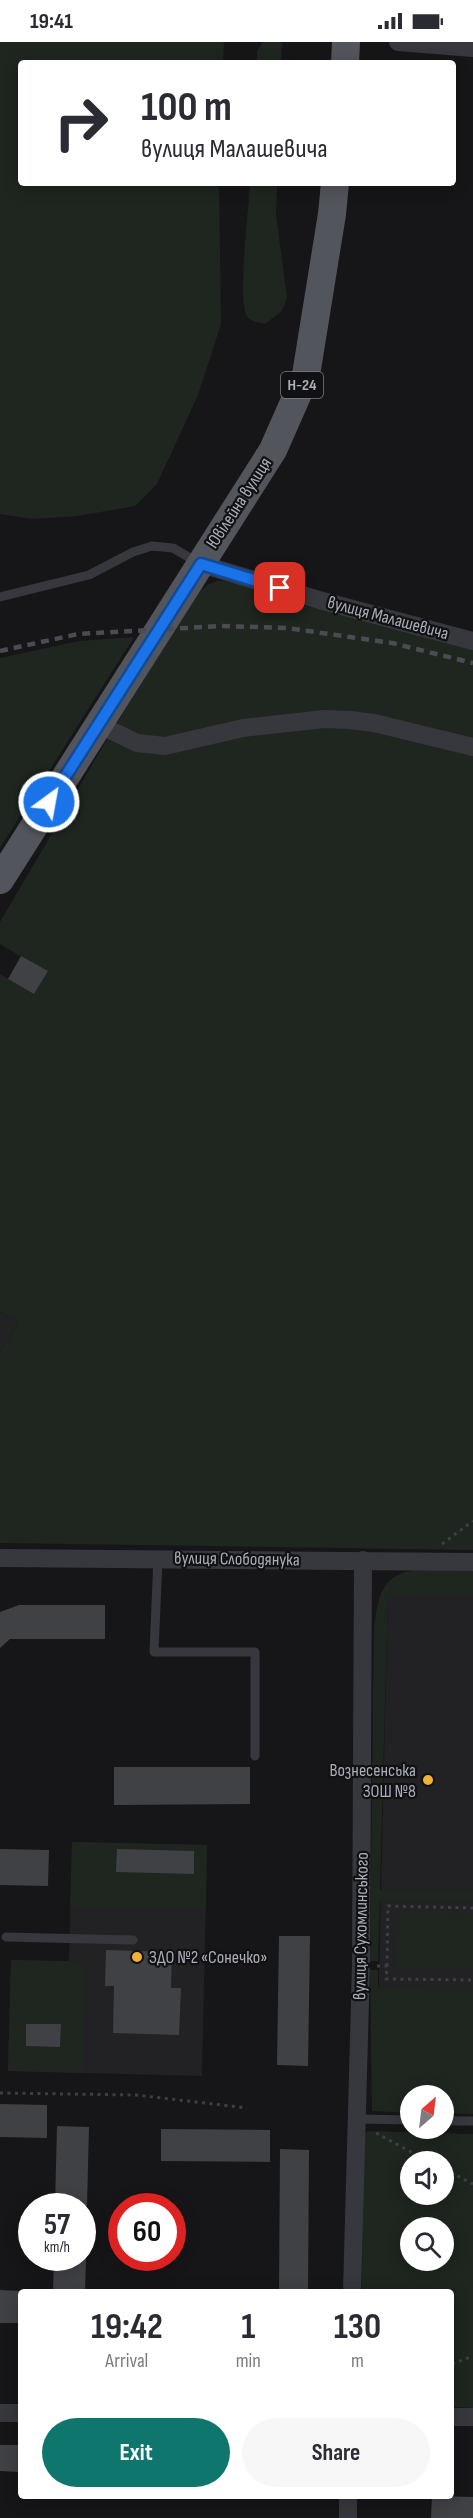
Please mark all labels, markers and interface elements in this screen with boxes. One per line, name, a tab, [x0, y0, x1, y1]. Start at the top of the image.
text: 19:41	[30, 8, 73, 35]
text: 100 m	[141, 82, 232, 133]
icon: right	[42, 84, 120, 162]
text: вулиця Малашевича	[141, 133, 328, 165]
road number: Н-24	[281, 372, 323, 398]
street label: Ювілейна вулиця	[202, 454, 276, 552]
pin	[254, 562, 305, 613]
icon: arrive	[263, 571, 296, 604]
street label: вулиця Малашевича	[325, 592, 451, 644]
position arrow	[17, 770, 81, 834]
street label: вулиця Слободянука	[174, 1547, 300, 1571]
place label: Вознесенська ЗОШ №8	[329, 1760, 416, 1802]
marker: Вознесенська ЗОШ №8	[421, 1773, 435, 1787]
street label: вулиця Сухомлинського	[349, 1852, 373, 2000]
place label: ЗДО №2 «Сонечко»	[149, 1947, 267, 1968]
marker: ЗДО №2 «Сонечко»	[130, 1950, 144, 1964]
north arrow	[400, 2085, 454, 2139]
map controls	[400, 2085, 454, 2271]
button: sound	[400, 2151, 454, 2205]
speed limit sign: 60	[108, 2193, 186, 2271]
text: 57	[44, 2207, 70, 2243]
button: search	[400, 2217, 454, 2271]
text: km/h	[44, 2238, 70, 2257]
text: 19:42	[91, 2306, 163, 2349]
text: 1	[241, 2306, 255, 2349]
text: 130	[334, 2306, 381, 2349]
text: Arrival	[105, 2349, 148, 2373]
text: min	[236, 2349, 261, 2373]
text: m	[351, 2349, 364, 2373]
button: Exit	[42, 2418, 230, 2487]
button: Share	[242, 2418, 430, 2487]

